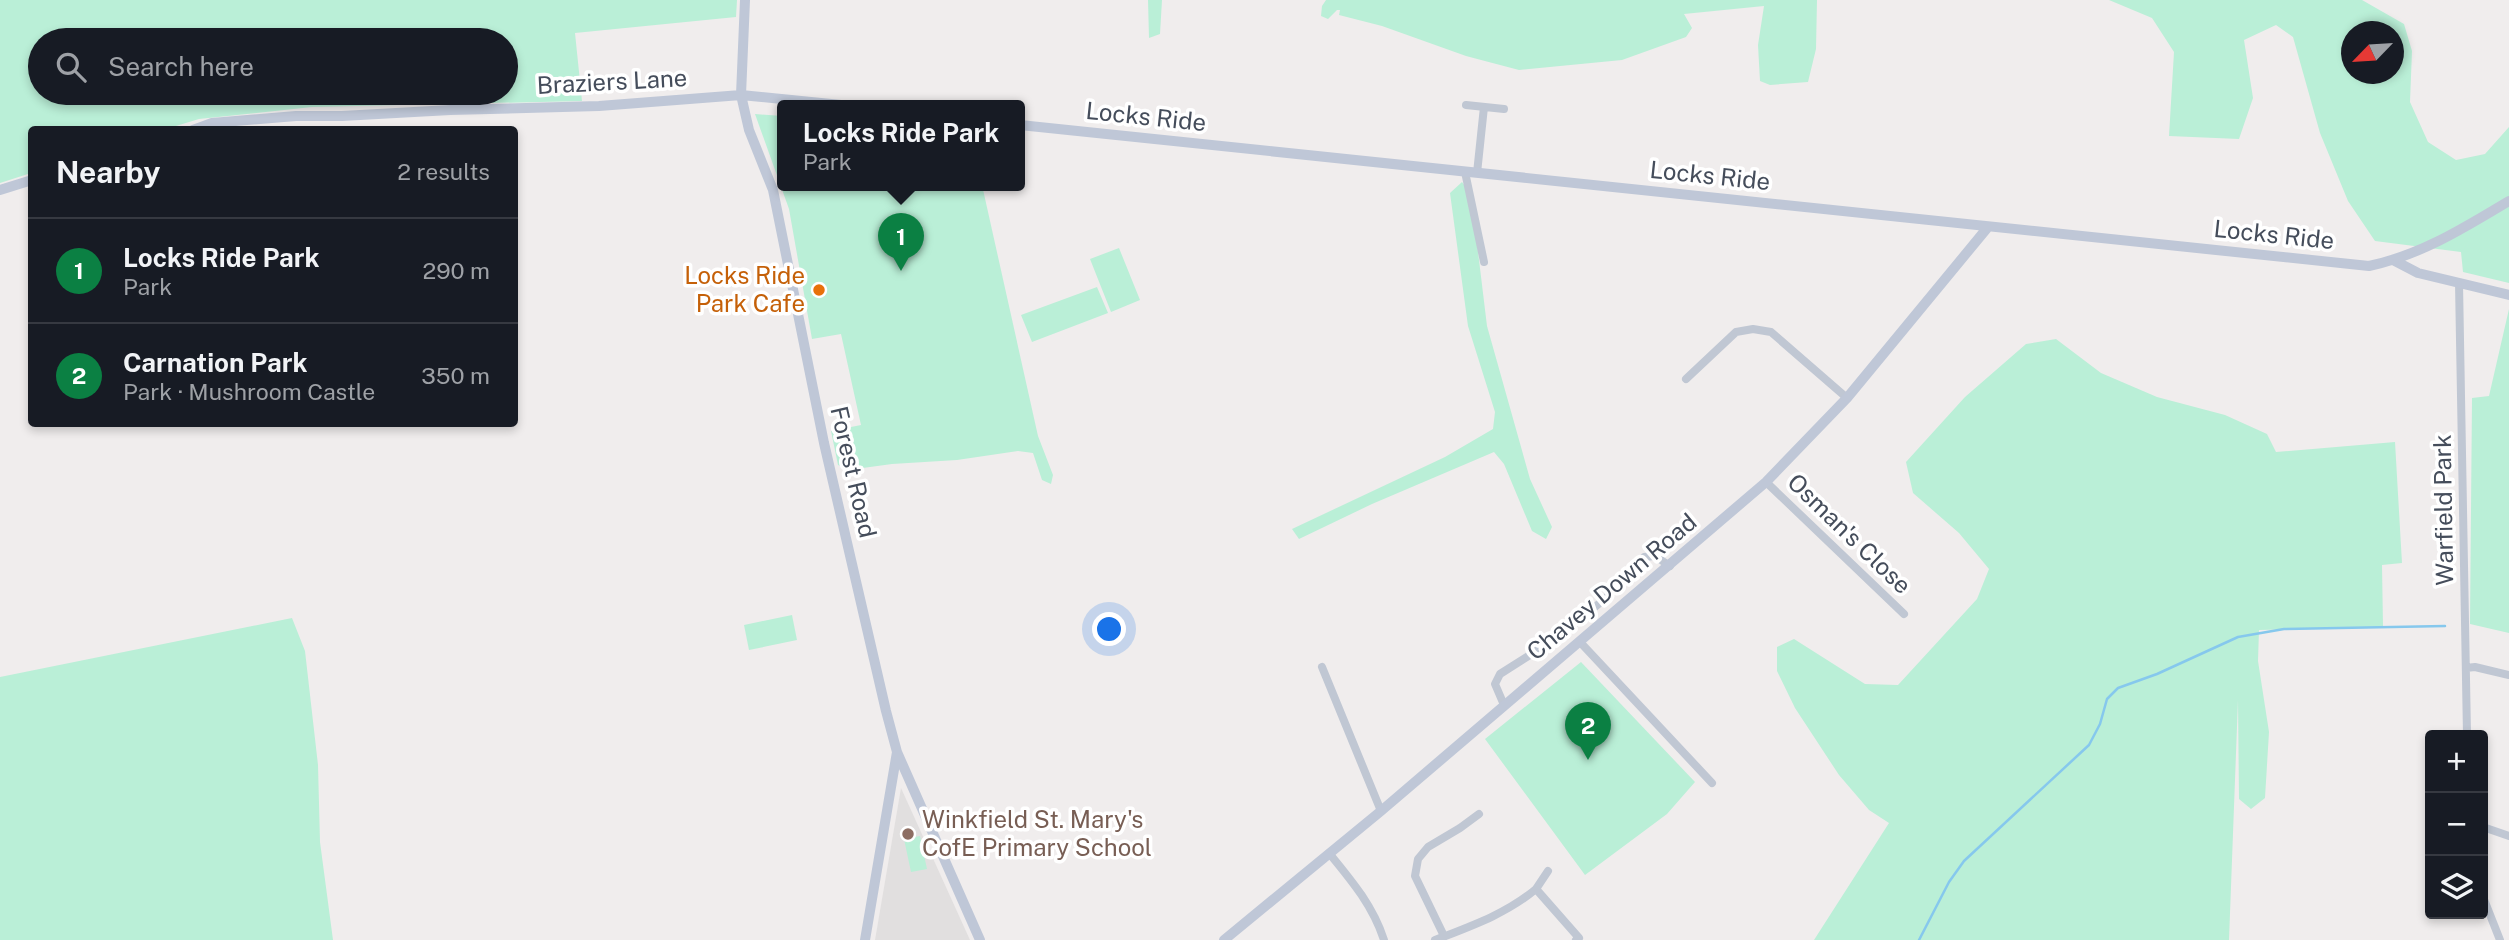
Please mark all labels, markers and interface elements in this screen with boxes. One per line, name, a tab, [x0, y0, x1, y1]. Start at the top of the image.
north arrow	[2341, 21, 2404, 84]
search box	[28, 28, 518, 105]
icon: search	[52, 48, 90, 86]
text: Search here	[108, 51, 254, 82]
street label: Braziers Lane	[536, 63, 688, 99]
street label: Locks Ride	[1085, 96, 1208, 136]
popup	[777, 100, 1025, 191]
text: Locks Ride Park	[803, 117, 999, 148]
text: Park	[803, 148, 852, 175]
text: Nearby	[56, 154, 160, 190]
street label: Locks Ride	[1649, 155, 1772, 195]
text: 2 results	[397, 158, 490, 185]
pin: 1	[878, 213, 924, 271]
street label: Locks Ride	[2213, 214, 2336, 254]
text: Locks Ride Park	[123, 242, 320, 273]
text: 1	[74, 257, 84, 284]
text: 290 m	[423, 257, 490, 284]
place label: Locks Ride Park Cafe	[684, 261, 805, 317]
text: Park	[123, 273, 172, 300]
marker: Locks Ride Park Cafe	[811, 282, 827, 298]
text: Carnation Park	[123, 347, 307, 378]
text: 2	[72, 362, 86, 389]
text: 350 m	[421, 362, 490, 389]
text: Park · Mushroom Castle	[123, 378, 375, 405]
street label: Forest Road	[825, 403, 883, 540]
street label: Warfield Park	[2428, 434, 2458, 586]
street label: Osman's Close	[1782, 467, 1917, 599]
street label: Chavey Down Road	[1521, 507, 1702, 665]
your location	[1092, 612, 1126, 646]
pin: 2	[1565, 702, 1611, 760]
map controls	[2425, 730, 2488, 919]
button: +	[2425, 730, 2488, 793]
button: −	[2425, 793, 2488, 856]
place label: Winkfield St. Mary's CofE Primary School	[922, 805, 1152, 861]
marker: Winkfield St. Mary's CofE Primary School	[900, 826, 916, 842]
button: layers	[2425, 856, 2488, 919]

